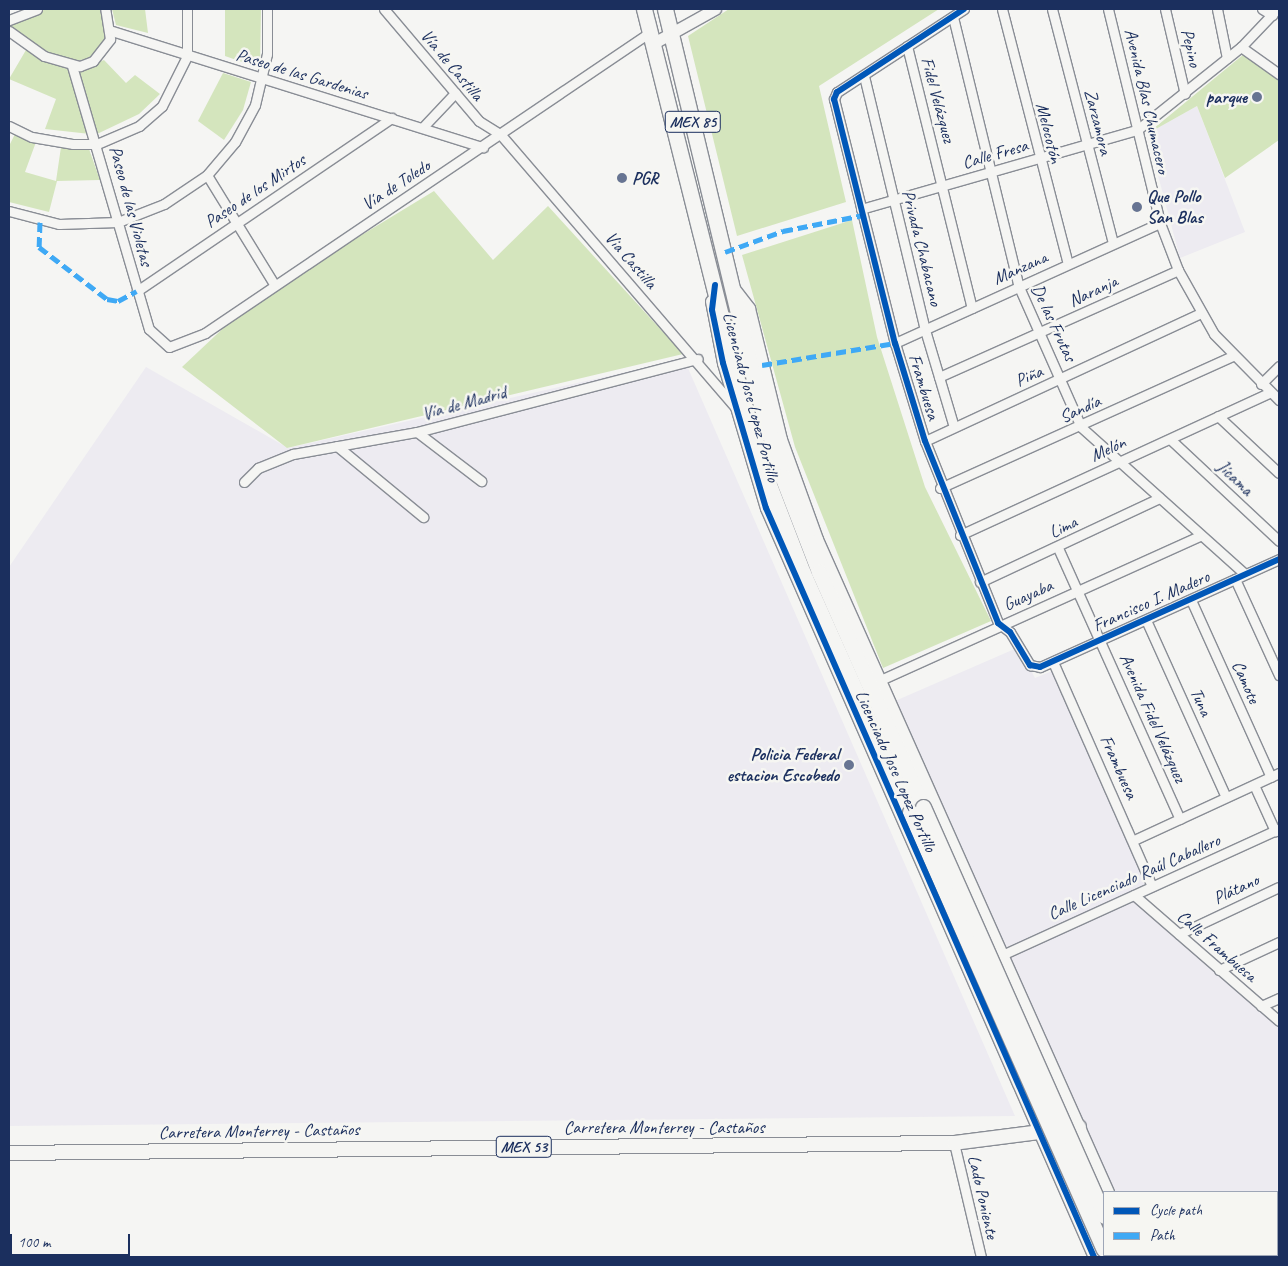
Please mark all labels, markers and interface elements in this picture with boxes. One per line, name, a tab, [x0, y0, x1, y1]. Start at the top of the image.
street label: Vía de Castilla	[416, 25, 488, 105]
street label: Avenida Blas Chumacero	[1120, 26, 1174, 176]
street label: Pepino	[1176, 27, 1206, 69]
street label: Paseo de las Gardenias	[233, 43, 371, 105]
street label: Fidel Velázquez	[916, 55, 960, 145]
place label: parque	[1206, 86, 1247, 108]
street label: Zarzamora	[1079, 87, 1117, 157]
marker: parque	[1251, 91, 1263, 103]
street label: Melocotón	[1031, 101, 1067, 165]
road number: MEX 85	[664, 108, 722, 136]
street label: Calle Fresa	[960, 134, 1030, 174]
street label: Paseo de las Violetas	[104, 143, 158, 269]
street label: Paseo de los Mirtos	[201, 149, 309, 233]
street label: Vía de Toledo	[358, 155, 434, 215]
place label: PGR	[632, 167, 659, 189]
marker: PGR	[616, 172, 628, 184]
place label: Que Pollo San Blas	[1147, 186, 1204, 228]
street label: Privada Chabacano	[897, 188, 947, 308]
marker: Que Pollo San Blas	[1131, 201, 1143, 213]
street label: Via Castilla	[600, 227, 662, 293]
street label: Manzana	[989, 246, 1051, 290]
street label: Naranja	[1065, 270, 1121, 312]
street label: De las Frutas	[1027, 281, 1081, 365]
street label: Licenciado Jose Lopez Portillo	[718, 310, 784, 484]
street label: Frambuesa	[904, 352, 944, 422]
street label: Piña	[1012, 360, 1046, 392]
street label: Vía de Madrid	[419, 381, 509, 425]
street label: Sandía	[1056, 390, 1104, 428]
street label: Melón	[1087, 432, 1129, 466]
street label: Jícama	[1213, 456, 1257, 500]
street label: Lima	[1045, 511, 1081, 543]
street label: Francisco I. Madero	[1089, 566, 1213, 636]
street label: Guayaba	[1000, 575, 1056, 615]
street label: Avenida Fidel Velázquez	[1115, 650, 1191, 786]
street label: Camote	[1227, 657, 1265, 707]
street label: Tuna	[1185, 685, 1217, 719]
street label: Licenciado Jose Lopez Portillo	[851, 687, 941, 855]
street label: Frambuesa	[1095, 732, 1143, 802]
place label: Policia Federal estacion Escobedo	[727, 744, 839, 786]
marker: Policia Federal estacion Escobedo	[843, 759, 855, 771]
street label: Calle Licenciado Raúl Caballero	[1044, 829, 1224, 925]
street label: Plátano	[1210, 869, 1262, 909]
street label: Calle Frambuesa	[1172, 905, 1262, 987]
street label: Carretera Monterrey - Castaños	[564, 1116, 764, 1138]
street label: Carretera Monterrey - Castaños	[159, 1118, 359, 1144]
road number: MEX 53	[495, 1134, 553, 1160]
street label: Lado Poniente	[963, 1153, 1003, 1241]
legend	[1103, 1191, 1278, 1256]
text: Cycle path	[1150, 1201, 1202, 1220]
scale bar	[12, 1224, 132, 1256]
text: Path	[1150, 1226, 1175, 1245]
text: 100 m	[18, 1233, 50, 1252]

